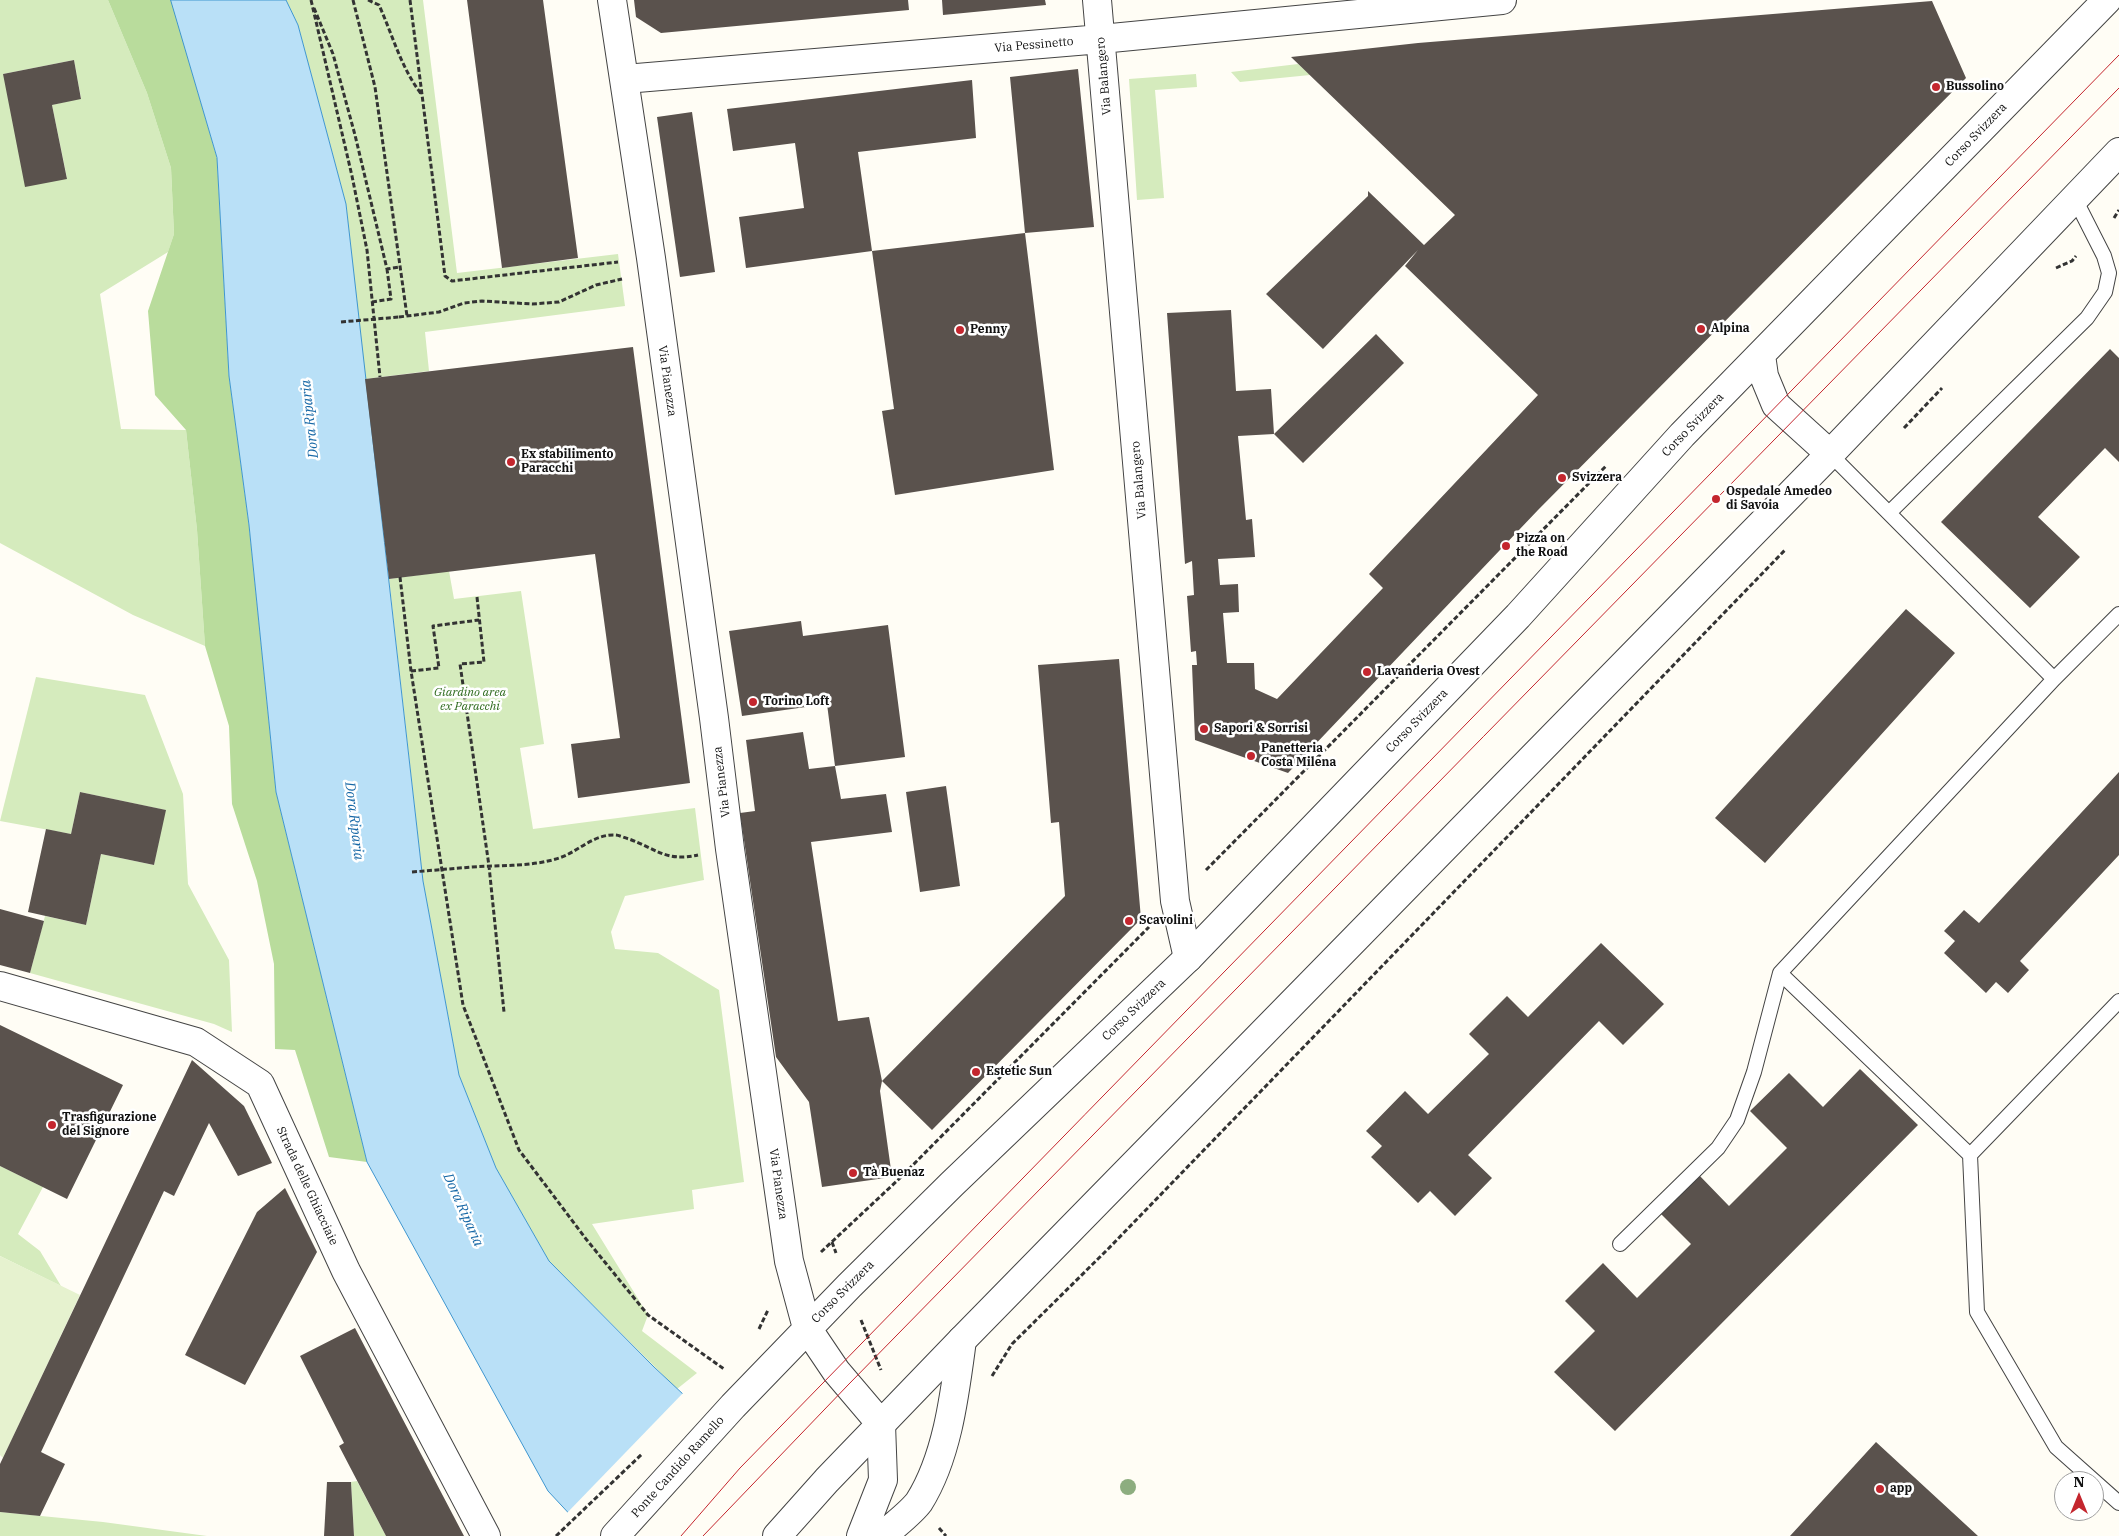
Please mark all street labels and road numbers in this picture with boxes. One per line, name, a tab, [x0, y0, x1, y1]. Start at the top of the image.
street label: Via Pessinetto	[994, 34, 1074, 56]
street label: Via Balangero	[1093, 36, 1115, 116]
street label: Corso Svizzera	[1942, 100, 2010, 170]
street label: Via Pianezza	[655, 345, 679, 417]
street label: Corso Svizzera	[1659, 390, 1727, 460]
street label: Via Balangero	[1128, 440, 1150, 520]
street label: Corso Svizzera	[1383, 686, 1451, 756]
street label: Via Pianezza	[710, 746, 734, 818]
street label: Corso Svizzera	[1099, 976, 1169, 1044]
street label: Strada delle Ghiacciaie	[273, 1124, 341, 1248]
street label: Via Pianezza	[766, 1148, 790, 1220]
street label: Corso Svizzera	[809, 1258, 877, 1326]
street label: Ponte Candido Ramello	[629, 1413, 727, 1521]

